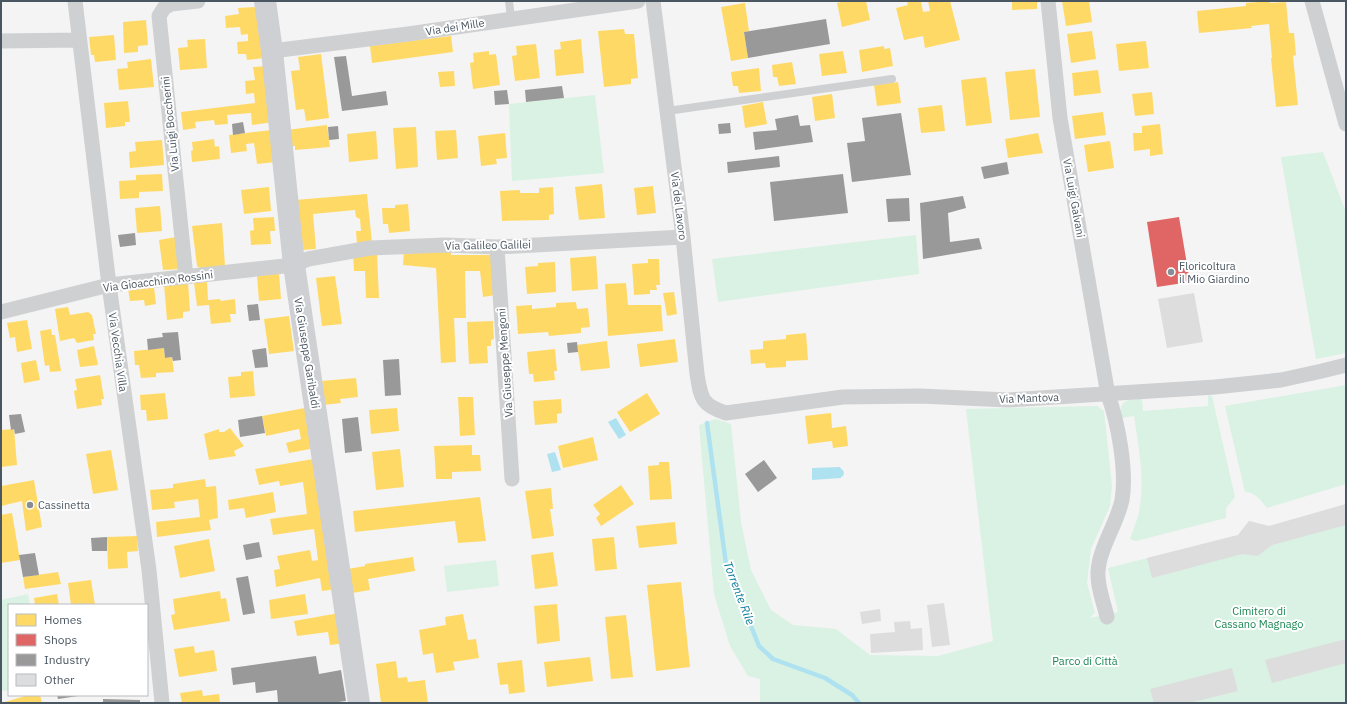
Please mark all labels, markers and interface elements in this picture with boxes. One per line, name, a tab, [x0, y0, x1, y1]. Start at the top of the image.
street label: Via dei Mille	[425, 15, 485, 39]
street label: Via Luigi Boccherini	[158, 76, 182, 172]
street label: Via Luigi Galvani	[1060, 157, 1088, 239]
street label: Via del Lavoro	[668, 171, 690, 241]
street label: Via Galileo Galilei	[445, 237, 531, 253]
place label: Floricoltura il Mio Giardino	[1179, 259, 1250, 286]
street label: Via Gioacchino Rossini	[102, 267, 214, 295]
marker: Floricoltura il Mio Giardino	[1166, 267, 1176, 277]
street label: Via Giuseppe Garibaldi	[291, 297, 323, 409]
street label: Via Giuseppe Mengoni	[494, 308, 516, 418]
street label: Via Vecchia Villa	[105, 311, 131, 393]
street label: Via Mantova	[999, 390, 1059, 406]
place label: Cassinetta	[38, 498, 90, 512]
marker: Cassinetta	[25, 500, 35, 510]
water label: Torrente Rile	[720, 559, 758, 627]
legend	[8, 604, 148, 696]
park label: Cimitero di Cassano Magnago	[1215, 604, 1303, 631]
text: Homes	[44, 612, 82, 627]
text: Shops	[44, 632, 77, 647]
text: Industry	[44, 652, 90, 667]
park label: Parco di Città	[1052, 654, 1118, 668]
text: Other	[44, 672, 75, 687]

